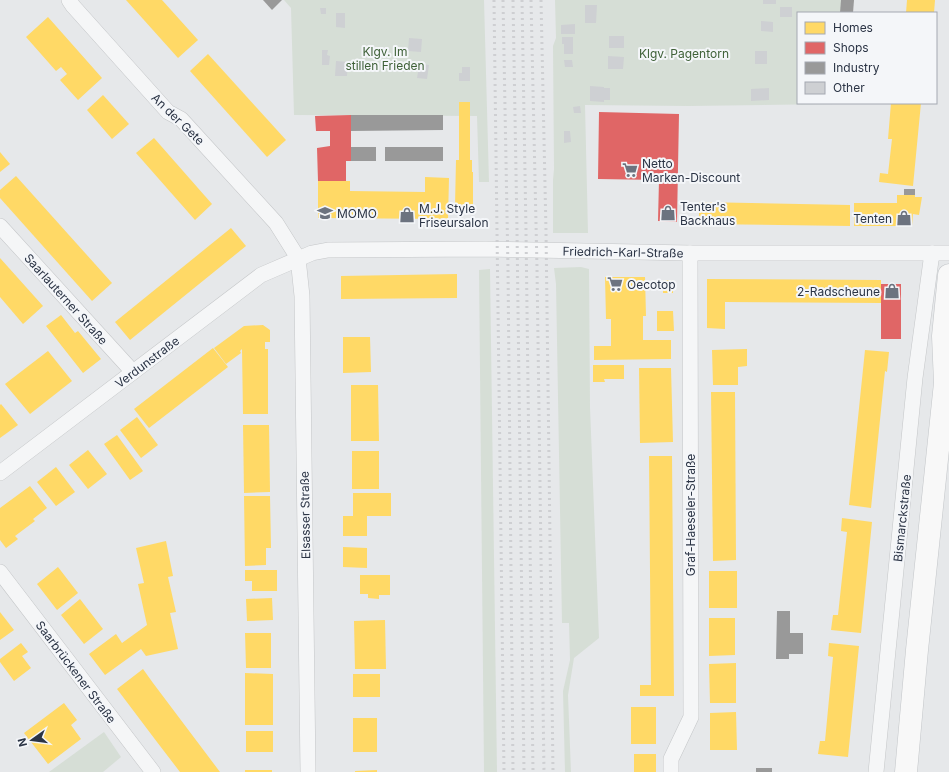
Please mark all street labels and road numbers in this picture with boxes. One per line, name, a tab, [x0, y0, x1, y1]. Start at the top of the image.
street label: An der Gete	[148, 90, 208, 148]
street label: Friedrich-Karl-Straße	[562, 243, 684, 261]
street label: Saarlauterner Straße	[21, 250, 111, 348]
street label: Verdunstraße	[112, 333, 182, 391]
street label: Graf-Haeseler-Straße	[683, 454, 698, 576]
street label: Elsasser Straße	[297, 471, 313, 559]
street label: Bismarckstraße	[890, 473, 914, 563]
street label: Saarbrückener Straße	[33, 618, 119, 726]

